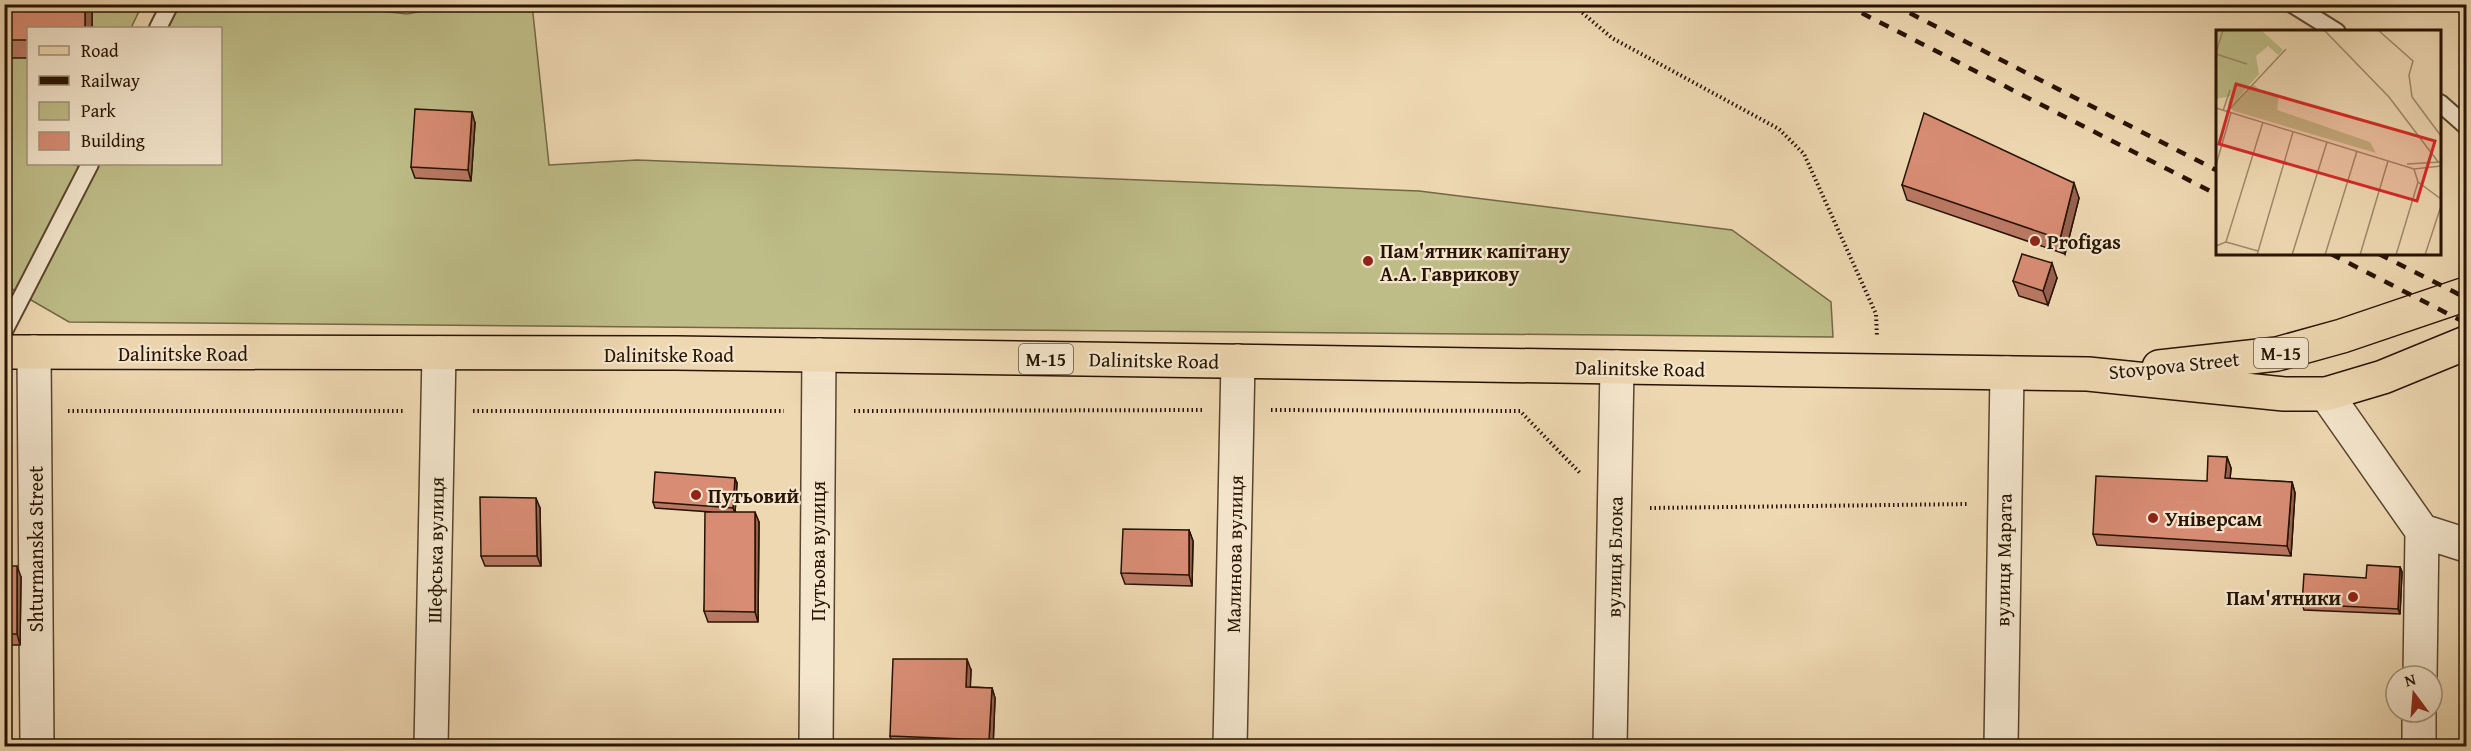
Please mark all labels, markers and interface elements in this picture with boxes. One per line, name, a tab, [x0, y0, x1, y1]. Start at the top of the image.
legend	[27, 27, 222, 165]
inset map	[2216, 30, 2441, 255]
text: Road	[81, 37, 119, 64]
text: Railway	[81, 67, 140, 94]
text: Park	[81, 97, 117, 124]
text: Building	[81, 127, 145, 154]
place label: Profigas	[2047, 227, 2121, 256]
marker: Profigas	[2028, 234, 2042, 248]
place label: Пам'ятник капітану А.А. Гаврикову	[1380, 236, 1571, 288]
marker: Пам'ятник капітану А.А. Гаврикову	[1361, 254, 1375, 268]
road number: М-15	[2254, 338, 2308, 368]
street label: Dalinitske Road	[118, 339, 248, 368]
street label: Dalinitske Road	[604, 340, 734, 369]
road number: М-15	[1019, 344, 1073, 374]
street label: Dalinitske Road	[1089, 344, 1220, 376]
street label: Stovpova Street	[2107, 344, 2241, 386]
street label: Dalinitske Road	[1575, 352, 1706, 384]
street label: Shturmanska Street	[21, 466, 50, 632]
street label: Малинова вулиця	[1218, 475, 1250, 633]
street label: Шефська вулиця	[419, 476, 451, 624]
place label: Путьовий	[708, 481, 800, 510]
street label: Путьова вулиця	[803, 481, 832, 621]
marker: Путьовий	[689, 488, 703, 502]
street label: вулиця Марата	[1987, 493, 2019, 627]
street label: вулиця Блока	[1598, 496, 1630, 618]
place label: Універсам	[2165, 504, 2262, 533]
marker: Універсам	[2146, 511, 2160, 525]
place label: Пам'ятники	[2226, 583, 2341, 612]
marker: Пам'ятники	[2346, 590, 2360, 604]
north arrow	[2384, 664, 2444, 724]
text: N	[2401, 666, 2419, 693]

